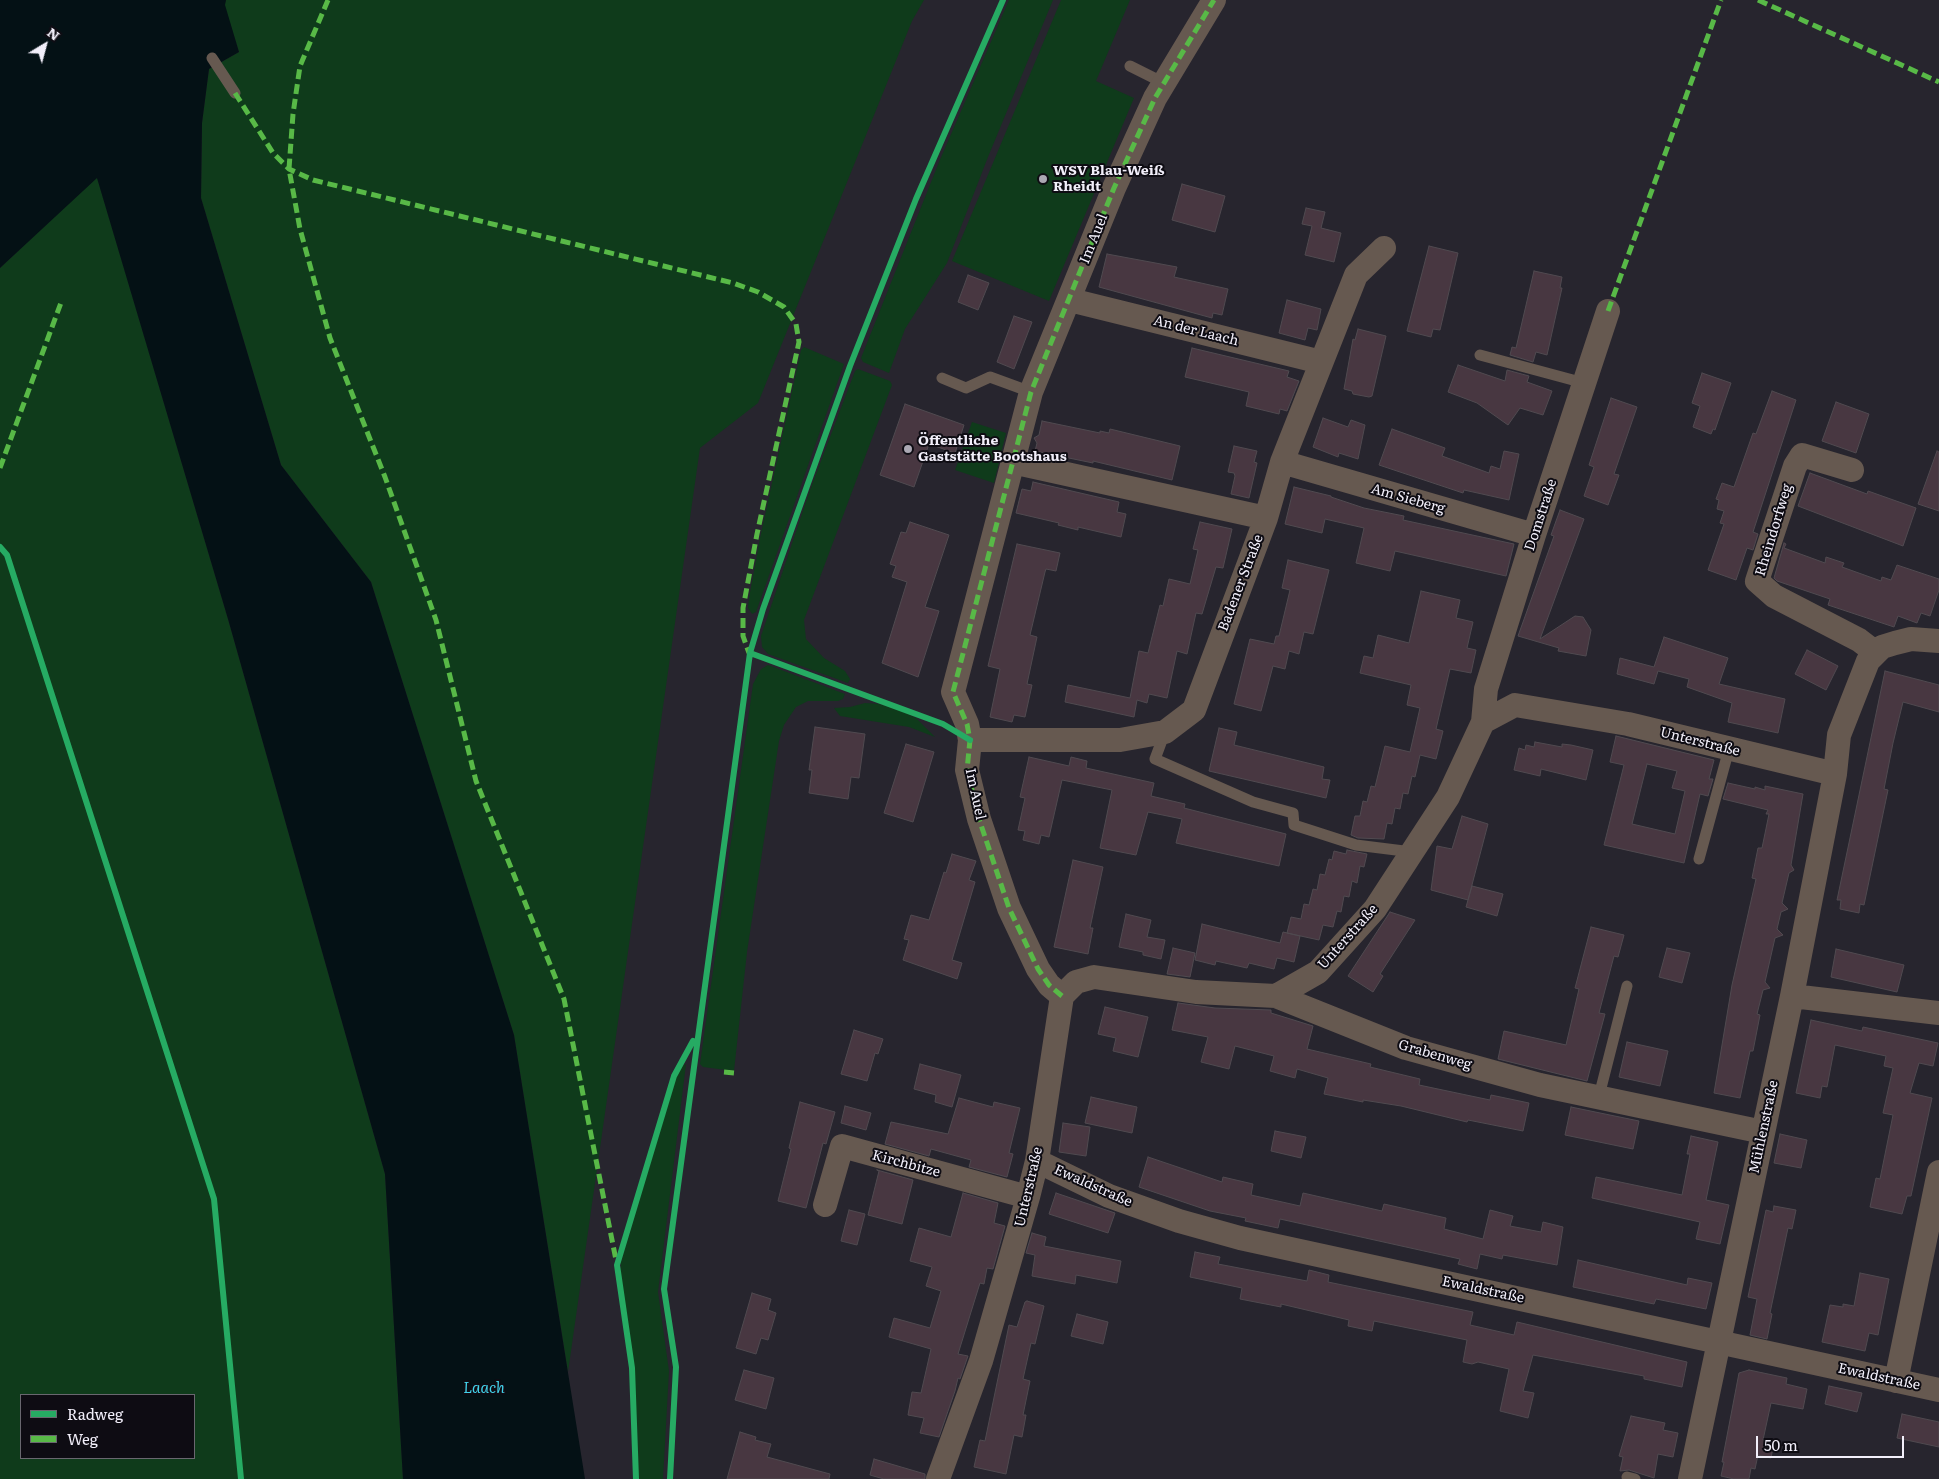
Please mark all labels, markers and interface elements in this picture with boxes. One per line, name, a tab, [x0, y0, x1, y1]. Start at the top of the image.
north arrow	[20, 20, 70, 70]
text: N	[43, 21, 65, 45]
place label: WSV Blau-Weiß Rheidt	[1053, 163, 1165, 196]
marker: WSV Blau-Weiß Rheidt	[1037, 173, 1049, 185]
street label: Im Auel	[1076, 212, 1112, 266]
street label: An der Laach	[1152, 312, 1240, 350]
place label: Öffentliche Gaststätte Bootshaus	[918, 433, 1067, 466]
marker: Öffentliche Gaststätte Bootshaus	[902, 443, 914, 455]
street label: Domstraße	[1521, 477, 1561, 553]
street label: Am Sieberg	[1369, 480, 1447, 518]
street label: Rheindorfweg	[1752, 482, 1796, 578]
street label: Badener Straße	[1215, 532, 1267, 634]
street label: Unterstraße	[1658, 724, 1742, 760]
street label: Im Auel	[961, 767, 989, 821]
street label: Unterstraße	[1314, 901, 1382, 973]
street label: Grabenweg	[1396, 1037, 1474, 1073]
street label: Mühlenstraße	[1746, 1079, 1782, 1175]
street label: Unterstraße	[1012, 1145, 1046, 1229]
street label: Kirchbitze	[870, 1147, 942, 1181]
street label: Ewaldstraße	[1051, 1161, 1135, 1211]
street label: Ewaldstraße	[1440, 1273, 1526, 1307]
street label: Ewaldstraße	[1836, 1360, 1922, 1394]
water label: Laach	[463, 1380, 505, 1398]
legend	[20, 1394, 195, 1459]
text: Radweg	[67, 1402, 123, 1425]
scale bar	[1759, 1426, 1906, 1458]
text: Weg	[67, 1427, 98, 1450]
text: 50 m	[1764, 1433, 1798, 1456]

